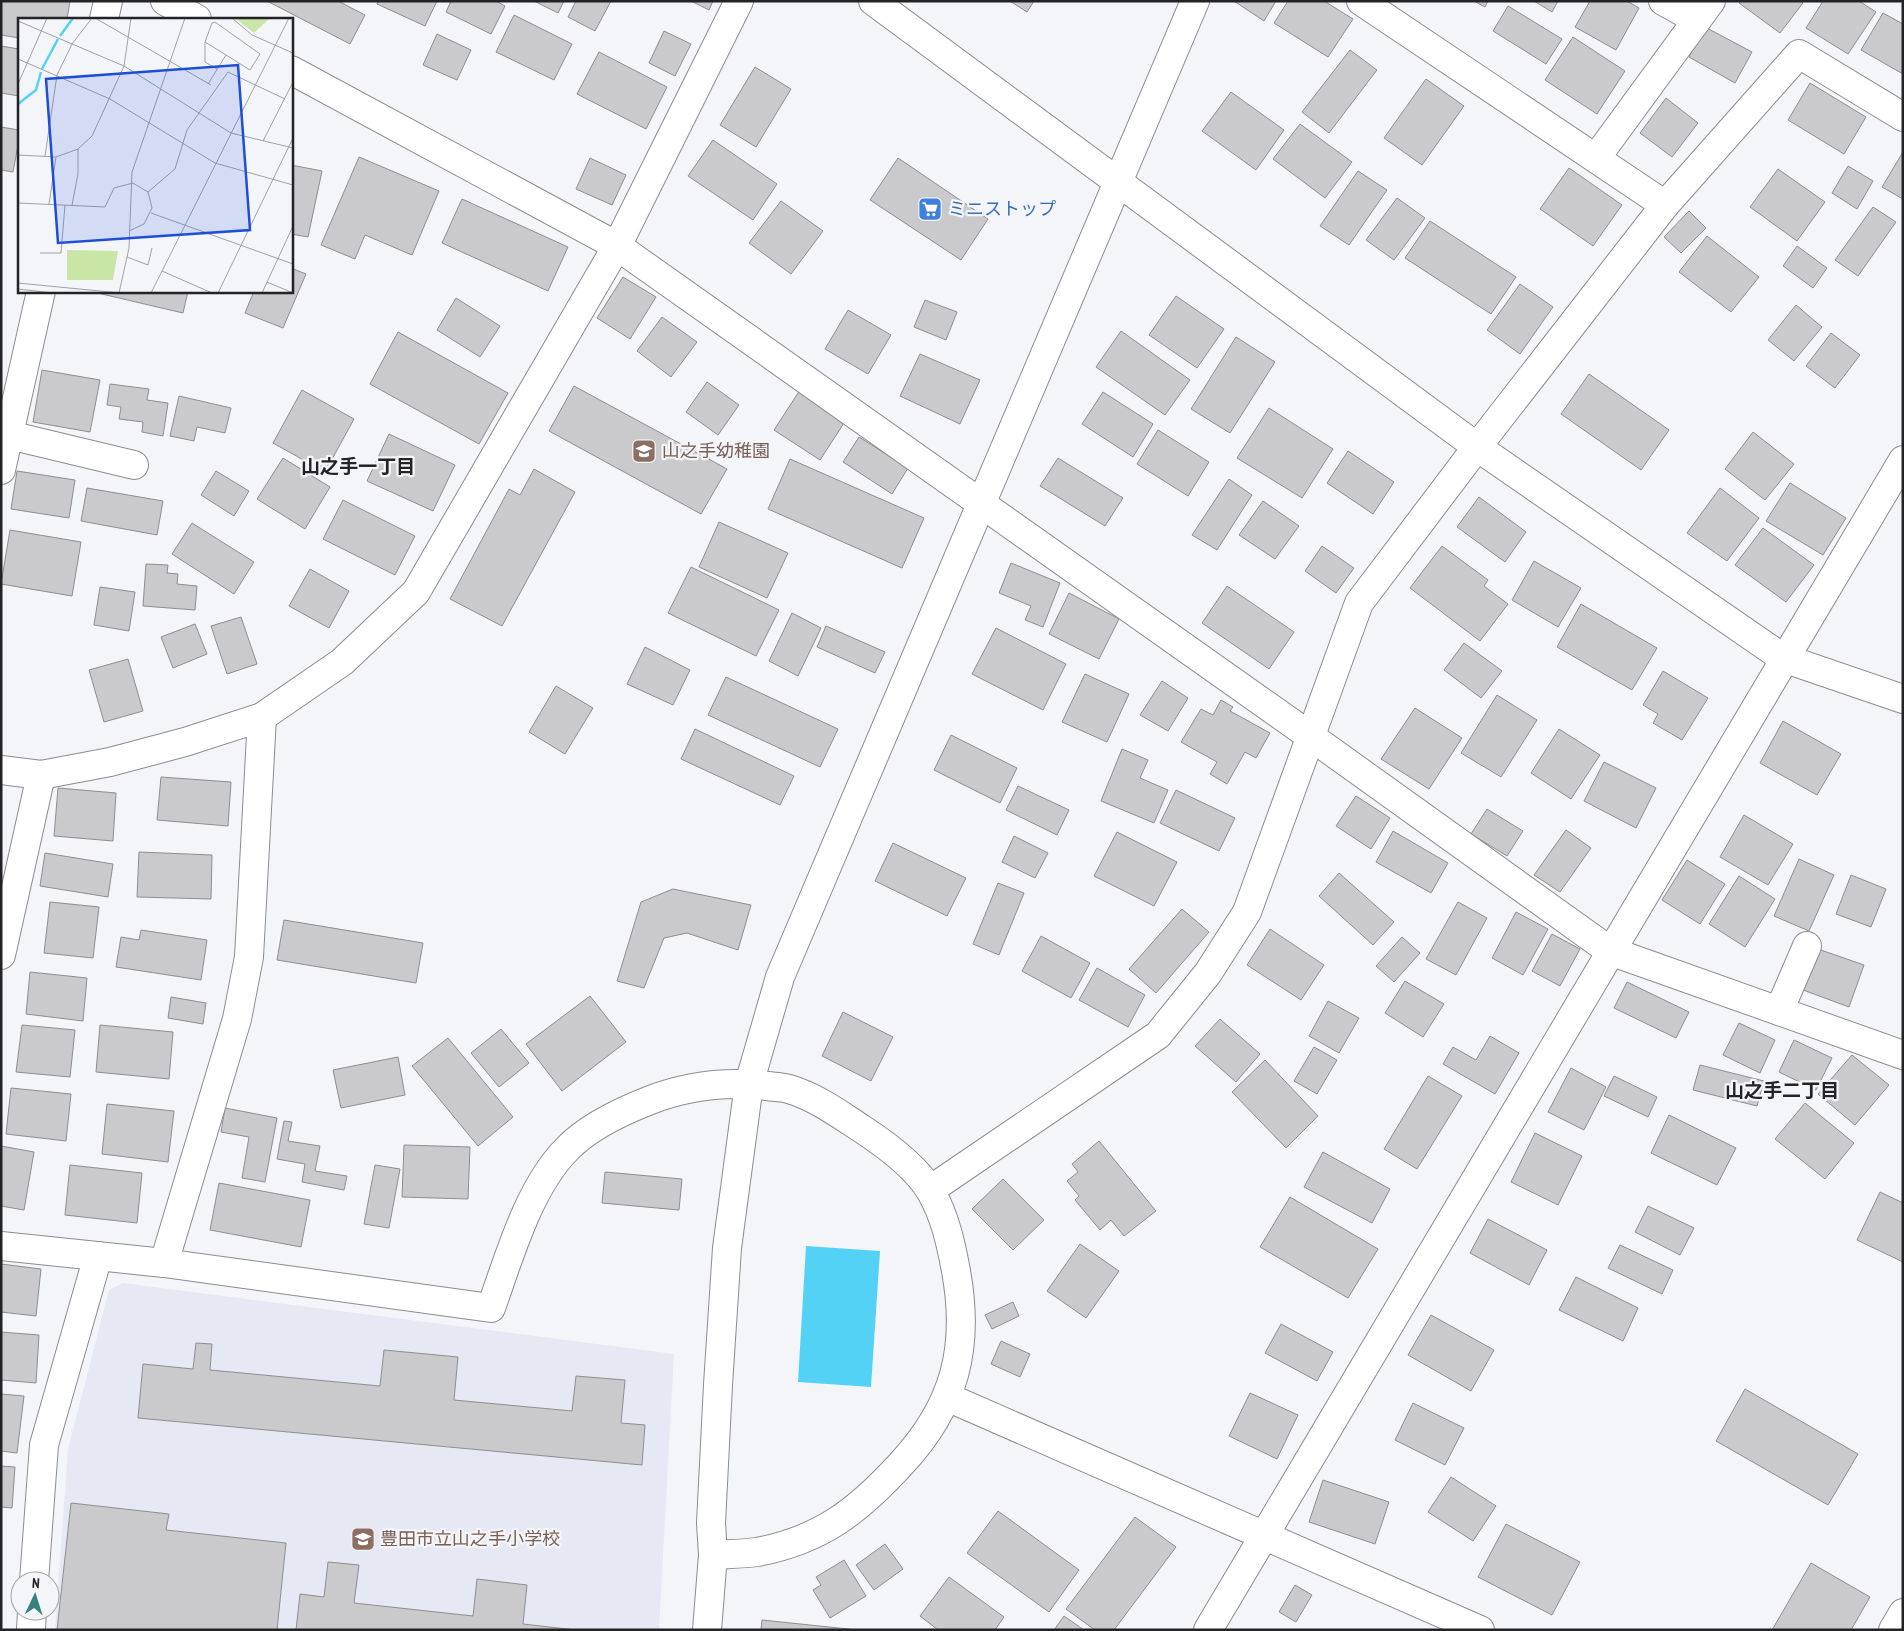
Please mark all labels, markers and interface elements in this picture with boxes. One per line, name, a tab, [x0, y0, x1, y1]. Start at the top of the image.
inset map	[18, 18, 292, 292]
supermarket icon: ミニストップ	[917, 196, 943, 222]
place label: ミニストップ	[948, 197, 1056, 220]
school or university icon: 山之手幼稚園	[631, 438, 657, 464]
place label: 山之手幼稚園	[662, 439, 770, 462]
district label: 山之手一丁目	[301, 454, 415, 478]
district label: 山之手二丁目	[1725, 1078, 1839, 1102]
school or university icon: 豊田市立山之手小学校	[350, 1526, 376, 1552]
place label: 豊田市立山之手小学校	[380, 1527, 560, 1550]
north arrow	[10, 1571, 60, 1621]
text: N	[32, 1574, 40, 1592]

